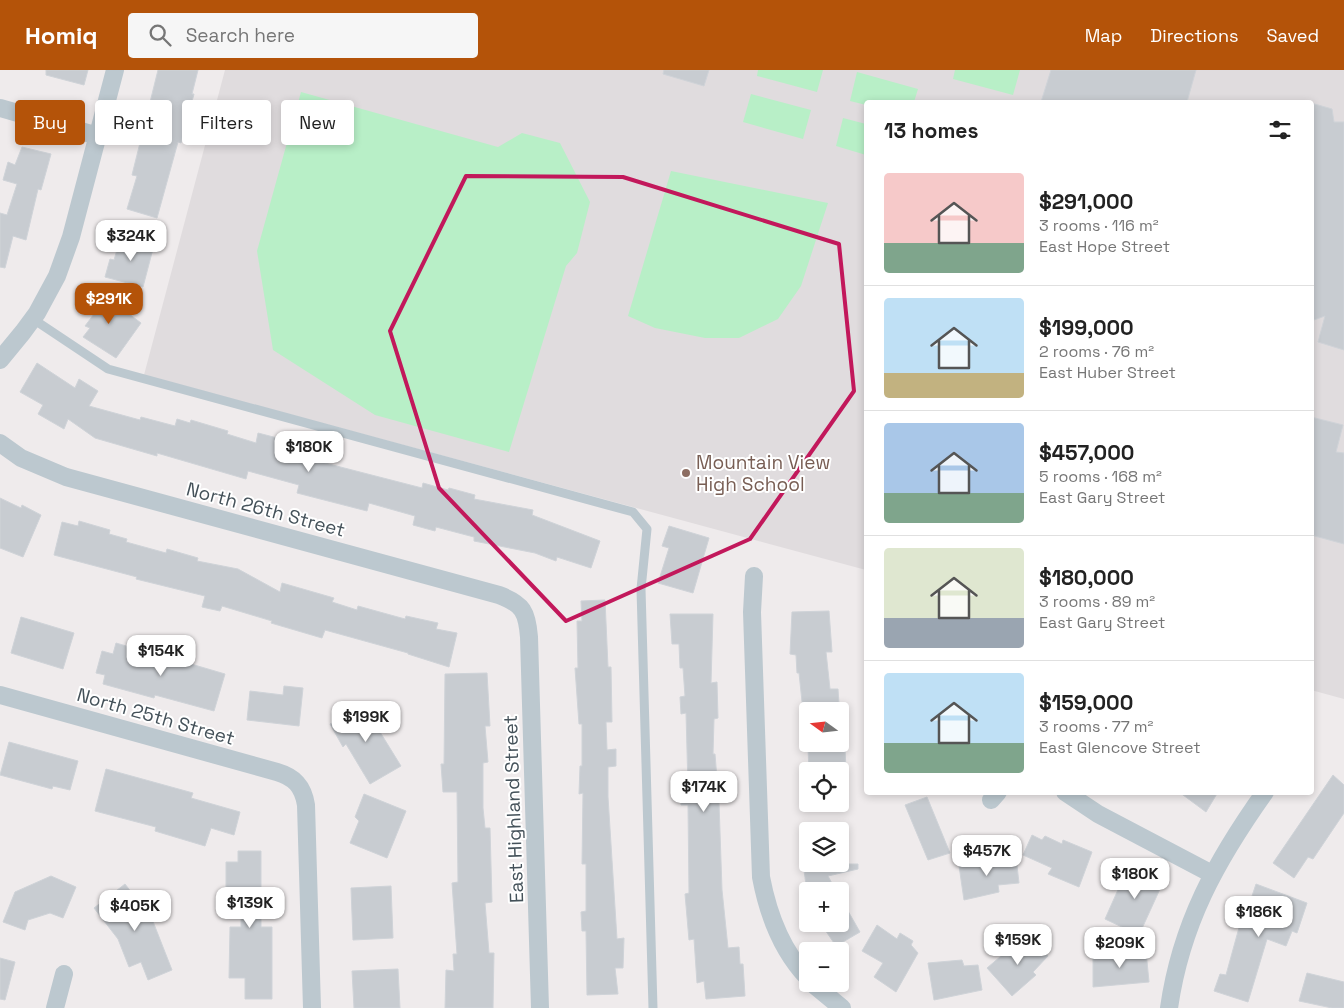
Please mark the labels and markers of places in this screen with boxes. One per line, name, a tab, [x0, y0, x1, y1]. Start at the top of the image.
pin: $324K	[96, 220, 166, 262]
pin: $291K	[74, 282, 144, 325]
pin: $180K	[274, 430, 344, 473]
place label: Mountain View High School	[696, 450, 830, 497]
marker: Mountain View High School	[680, 467, 692, 479]
pin: $154K	[126, 634, 196, 677]
pin: $199K	[331, 700, 401, 743]
pin: $174K	[669, 770, 739, 813]
pin: $457K	[952, 834, 1022, 877]
pin: $180K	[1100, 858, 1170, 900]
pin: $139K	[215, 886, 285, 929]
pin: $405K	[100, 890, 170, 932]
pin: $186K	[1224, 896, 1294, 938]
pin: $159K	[983, 924, 1053, 966]
pin: $209K	[1085, 926, 1155, 969]

